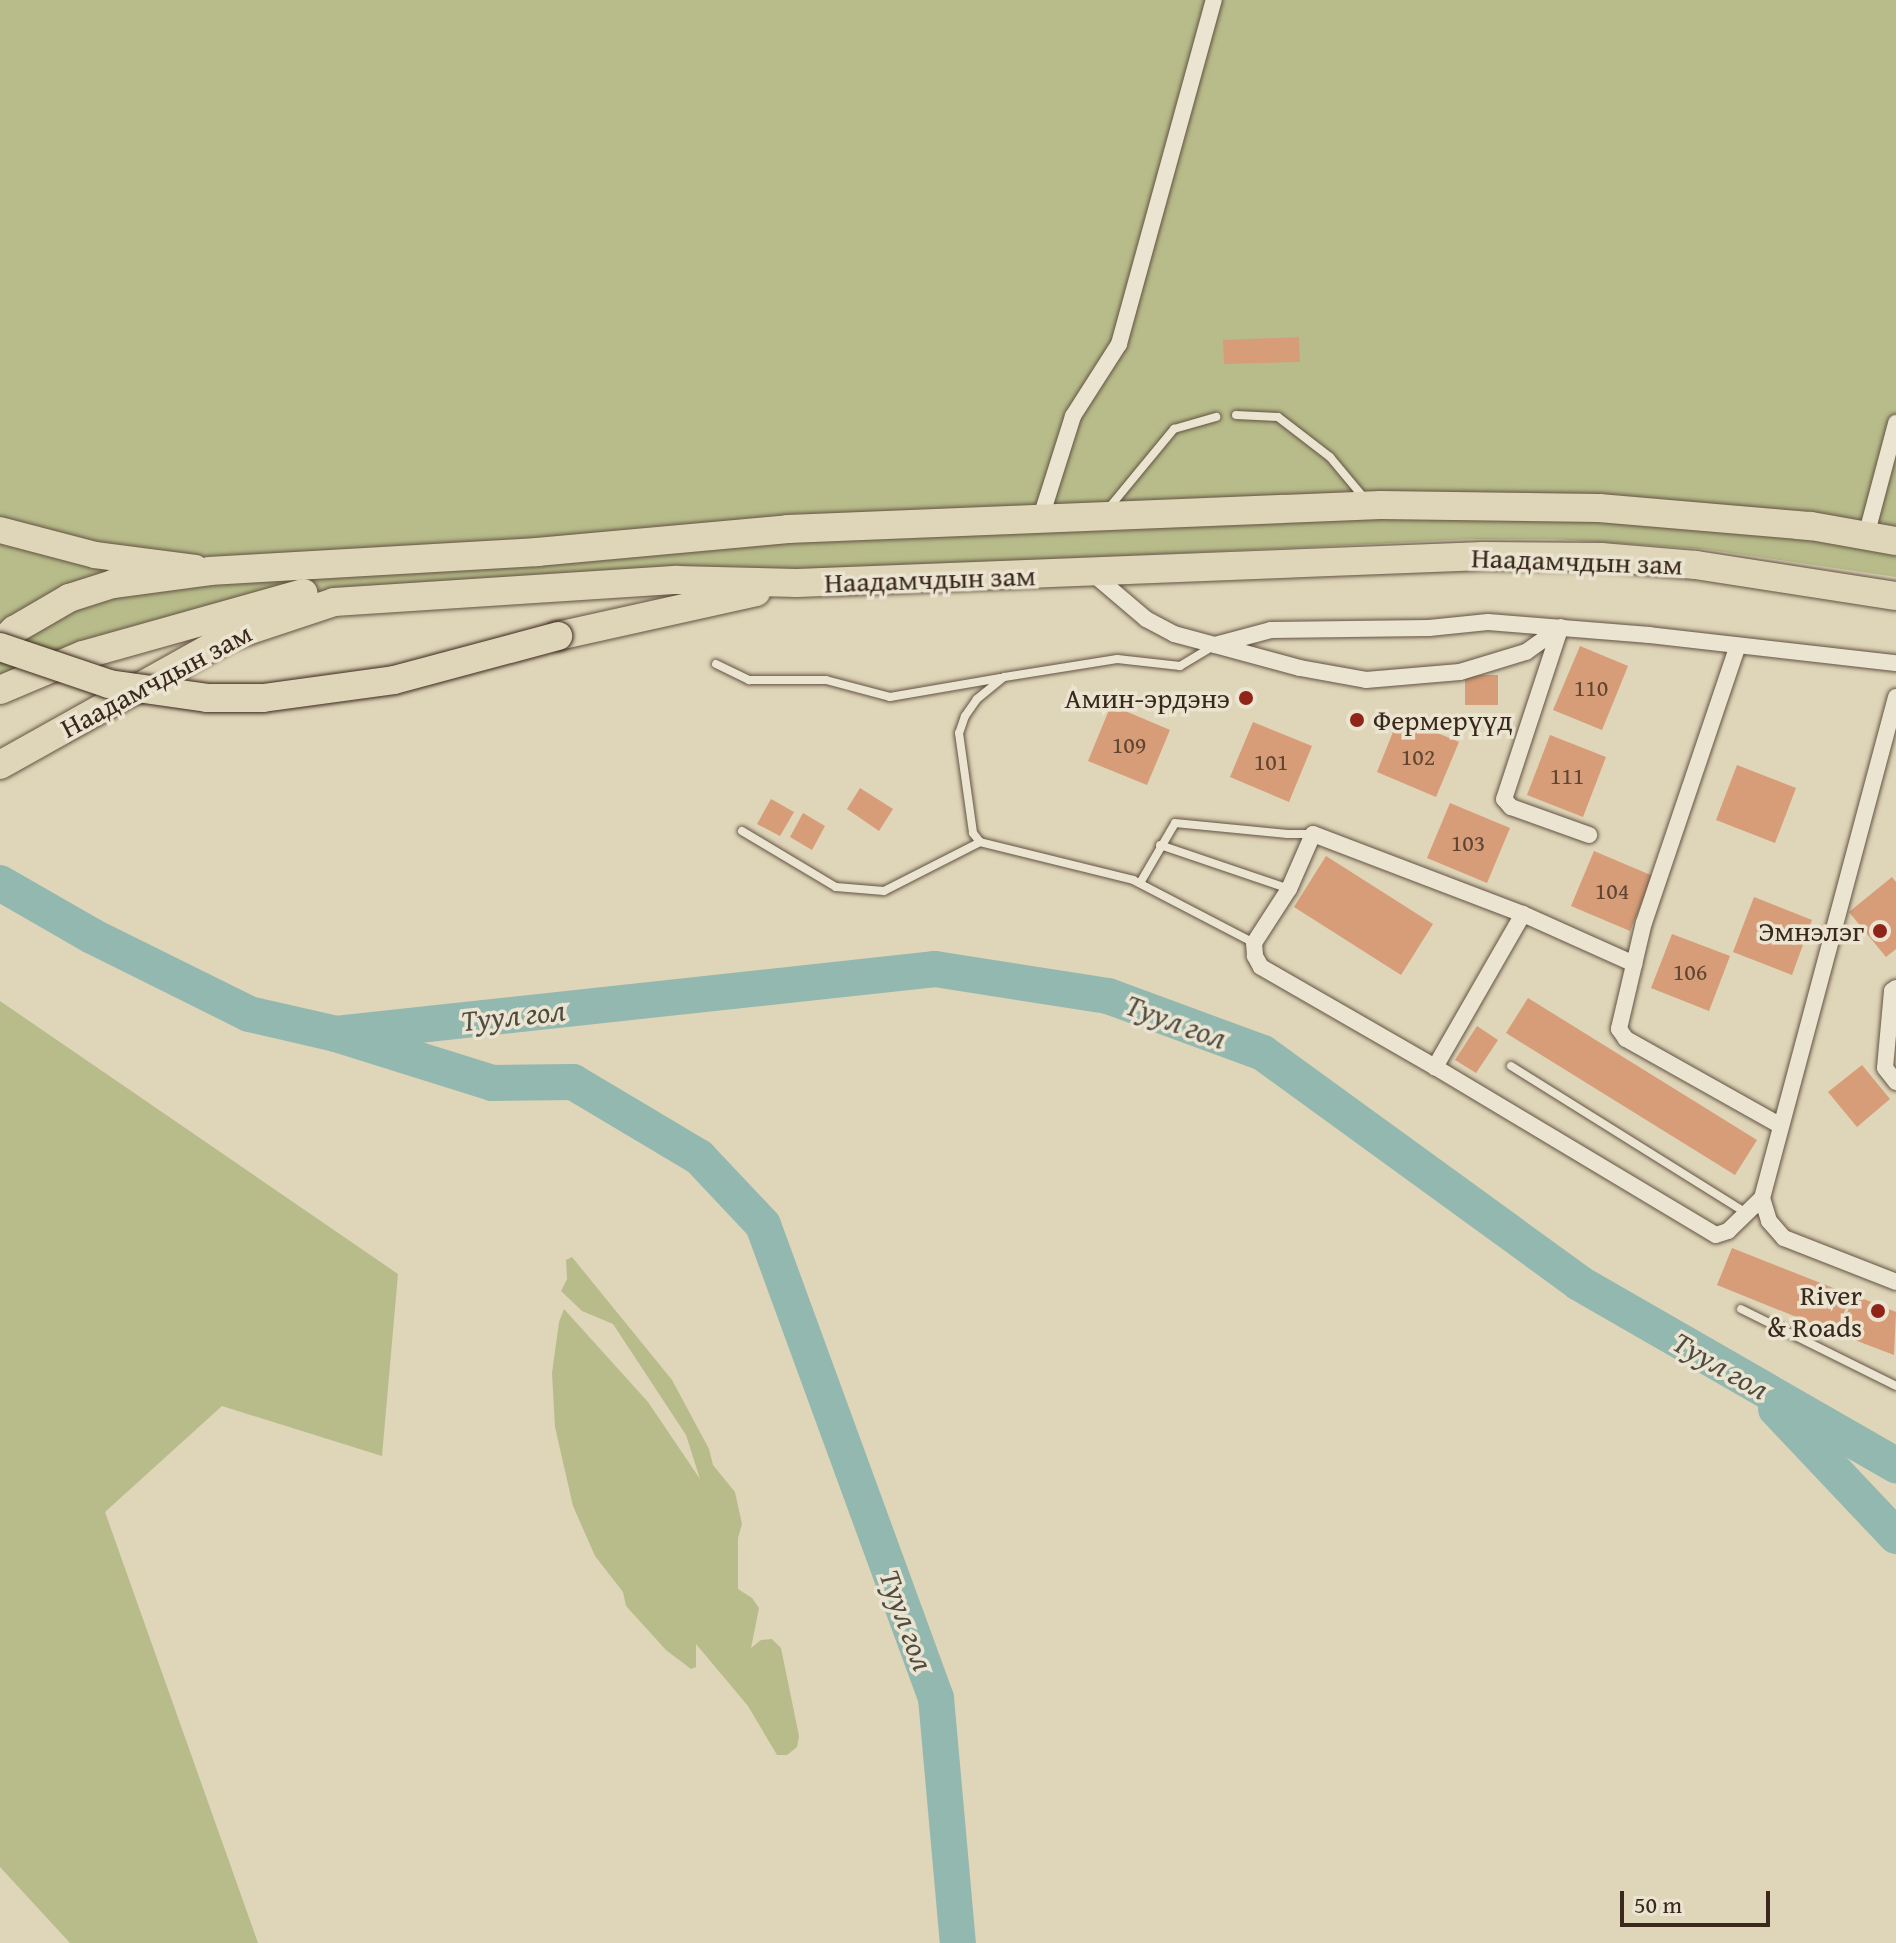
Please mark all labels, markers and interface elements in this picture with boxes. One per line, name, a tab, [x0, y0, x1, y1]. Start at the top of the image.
street label: Наадамчдын зам	[1471, 541, 1683, 581]
street label: Наадамчдын зам	[824, 559, 1036, 599]
street label: Наадамчдын зам	[55, 616, 257, 744]
house number: 110	[1574, 674, 1608, 702]
place label: Амин-эрдэнэ	[1065, 681, 1230, 715]
marker: Амин-эрдэнэ	[1237, 689, 1255, 707]
place label: Фермерүүд	[1373, 703, 1512, 737]
marker: Фермерүүд	[1348, 711, 1366, 729]
house number: 109	[1112, 731, 1146, 759]
house number: 102	[1401, 743, 1435, 771]
house number: 101	[1254, 748, 1288, 776]
house number: 111	[1550, 762, 1584, 790]
house number: 103	[1451, 829, 1485, 857]
house number: 104	[1595, 877, 1629, 905]
place label: Эмнэлэг	[1758, 914, 1864, 948]
marker: Эмнэлэг	[1871, 922, 1889, 940]
house number: 106	[1673, 958, 1707, 986]
water label: Туул гол	[1121, 986, 1231, 1056]
water label: Туул гол	[459, 992, 567, 1038]
place label: River & Roads	[1767, 1278, 1862, 1344]
marker: River & Roads	[1869, 1302, 1887, 1320]
water label: Туул гол	[1667, 1323, 1775, 1407]
water label: Туул гол	[872, 1565, 942, 1675]
scale bar	[1624, 1875, 1774, 1925]
text: 50 m	[1634, 1887, 1682, 1922]

